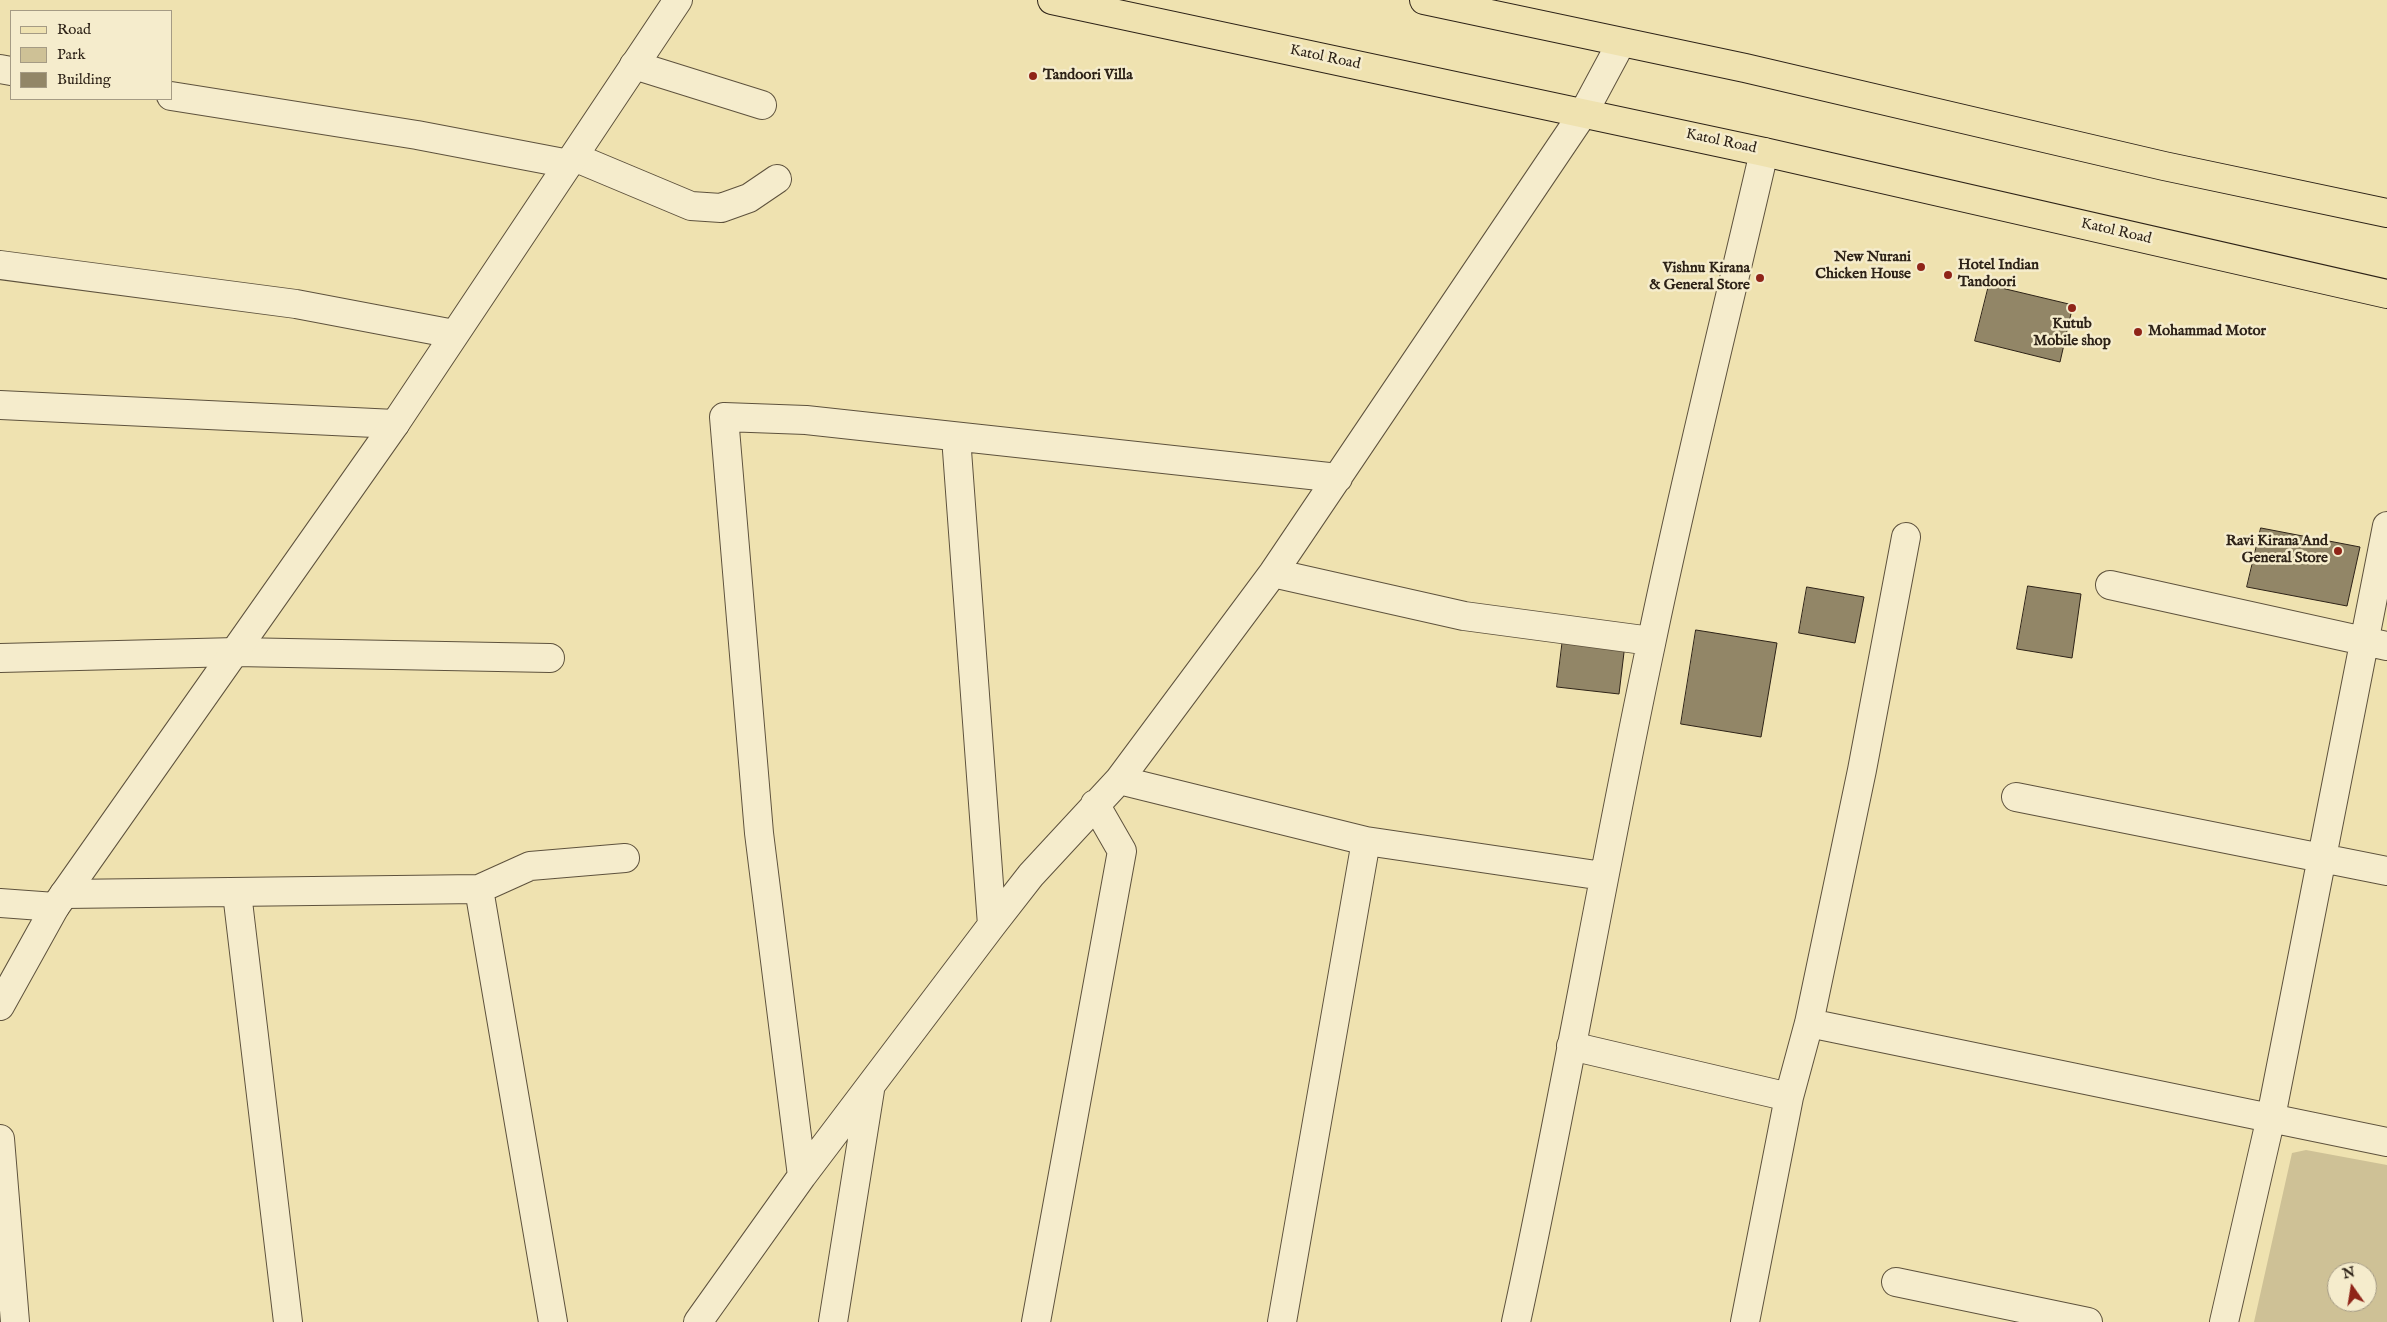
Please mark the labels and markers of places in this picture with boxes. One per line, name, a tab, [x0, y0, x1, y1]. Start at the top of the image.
place label: Tandoori Villa	[1043, 67, 1133, 85]
marker: Tandoori Villa	[1027, 70, 1039, 82]
place label: New Nurani Chicken House	[1815, 249, 1911, 284]
place label: Hotel Indian Tandoori	[1958, 257, 2039, 292]
place label: Vishnu Kirana & General Store	[1649, 260, 1750, 295]
marker: New Nurani Chicken House	[1915, 261, 1927, 273]
marker: Hotel Indian Tandoori	[1942, 269, 1954, 281]
marker: Vishnu Kirana & General Store	[1754, 272, 1766, 284]
marker: Kutub Mobile shop	[2066, 302, 2078, 314]
place label: Kutub Mobile shop	[2033, 316, 2111, 351]
place label: Mohammad Motor	[2148, 323, 2266, 341]
marker: Mohammad Motor	[2132, 326, 2144, 338]
place label: Ravi Kirana And General Store	[2226, 533, 2328, 568]
marker: Ravi Kirana And General Store	[2332, 545, 2344, 557]

